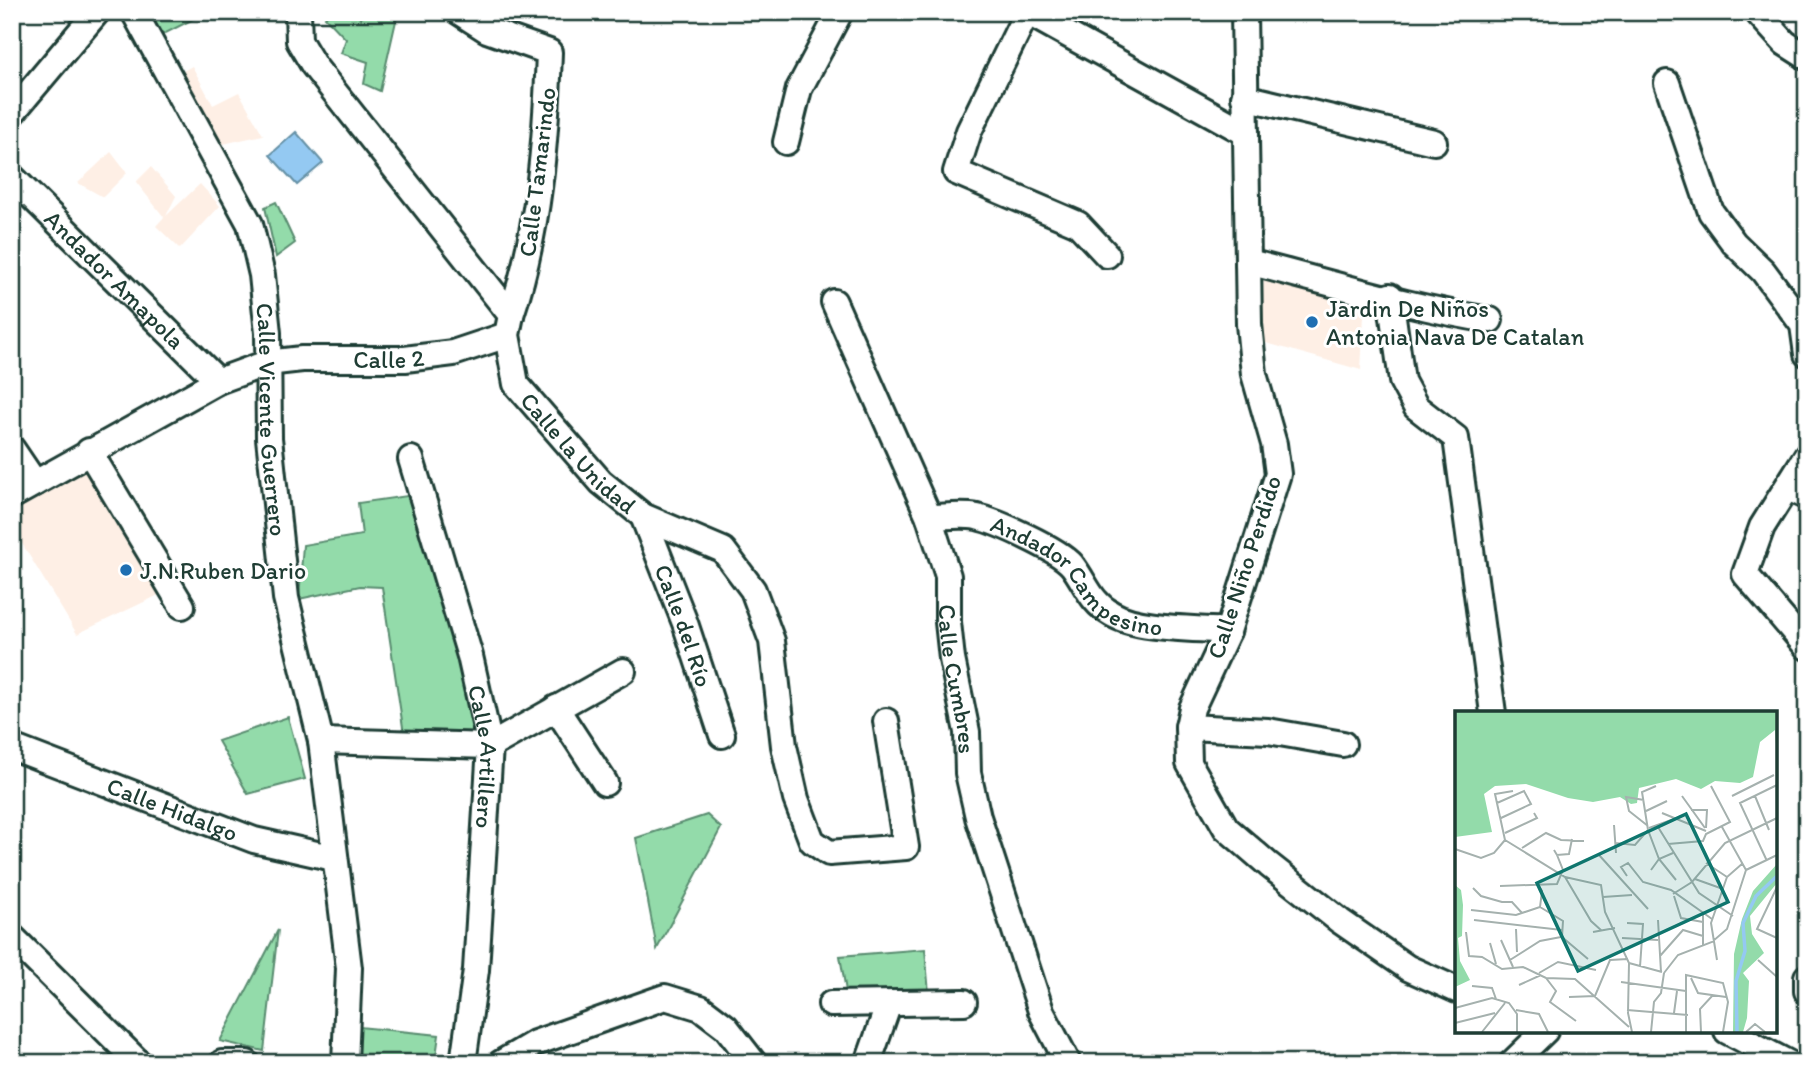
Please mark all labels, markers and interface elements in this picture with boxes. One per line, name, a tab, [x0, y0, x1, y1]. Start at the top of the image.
street label: Calle Tamarindo	[512, 86, 562, 258]
street label: Andador Amapola	[39, 204, 191, 355]
place label: Jardin De Niños Antonia Nava De Catalan	[1326, 294, 1585, 351]
street label: Calle Vicente Guerrero	[250, 301, 294, 538]
marker: Jardin De Niños Antonia Nava De Catalan	[1304, 314, 1320, 330]
street label: Calle 2	[353, 342, 426, 374]
street label: Calle la Unidad	[515, 386, 642, 519]
street label: Calle Niño Perdido	[1201, 472, 1287, 662]
street label: Andador Campesino	[987, 508, 1164, 641]
place label: J.N.Ruben Dario	[140, 556, 306, 585]
street label: Calle del Río	[649, 560, 720, 690]
marker: J.N.Ruben Dario	[118, 562, 134, 578]
street label: Calle Cumbres	[933, 604, 982, 754]
street label: Calle Artillero	[462, 682, 505, 829]
inset map	[1455, 711, 1777, 1033]
street label: Calle Hidalgo	[103, 770, 242, 847]

